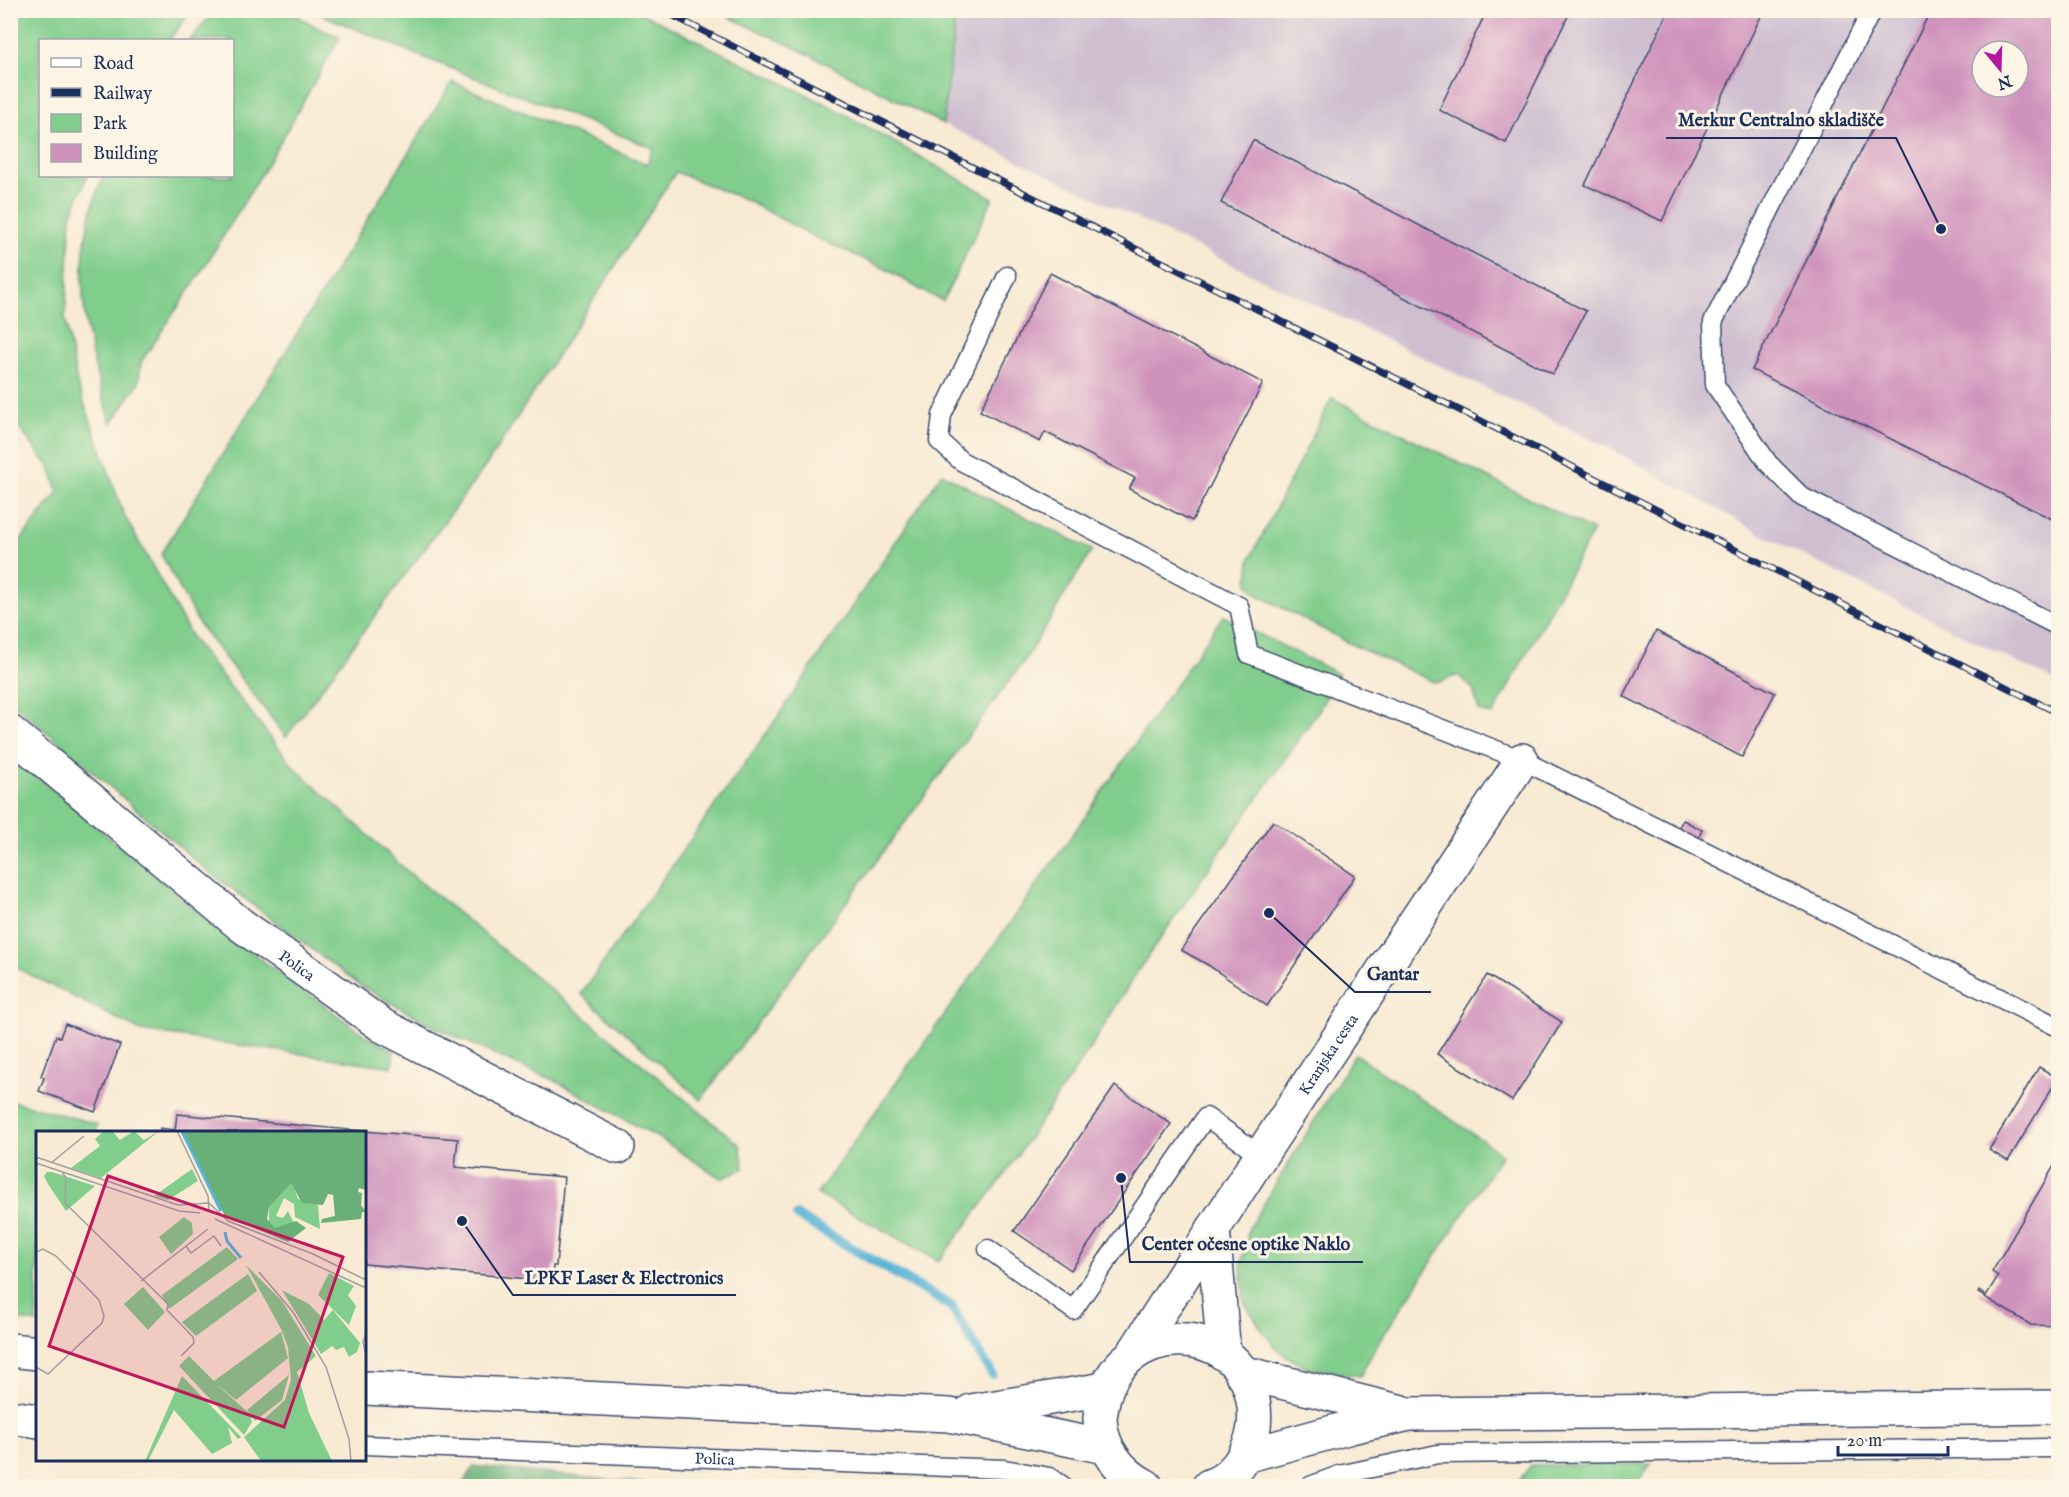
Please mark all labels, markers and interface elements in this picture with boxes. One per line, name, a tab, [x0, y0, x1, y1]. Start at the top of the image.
legend	[39, 39, 234, 177]
north arrow	[1970, 39, 2030, 99]
text: Road	[93, 53, 134, 76]
text: N	[1994, 69, 2015, 93]
text: Railway	[93, 83, 152, 106]
callout: Merkur Centralno skladišče	[1666, 102, 1896, 138]
text: Merkur Centralno skladišče	[1678, 110, 1885, 133]
text: Park	[93, 113, 128, 136]
text: Building	[93, 143, 158, 166]
street label: Polica	[274, 947, 318, 986]
callout: Gantar	[1355, 956, 1431, 992]
text: Gantar	[1367, 964, 1419, 987]
street label: Kranjska cesta	[1295, 1011, 1364, 1100]
inset map	[36, 1131, 366, 1461]
callout: Center očesne optike Naklo	[1130, 1226, 1363, 1262]
text: Center očesne optike Naklo	[1142, 1234, 1351, 1257]
callout: LPKF Laser & Electronics	[513, 1259, 736, 1295]
text: LPKF Laser & Electronics	[525, 1268, 724, 1291]
scale bar	[1838, 1419, 1948, 1457]
text: 20 m	[1847, 1430, 1882, 1453]
street label: Polica	[694, 1449, 735, 1471]

